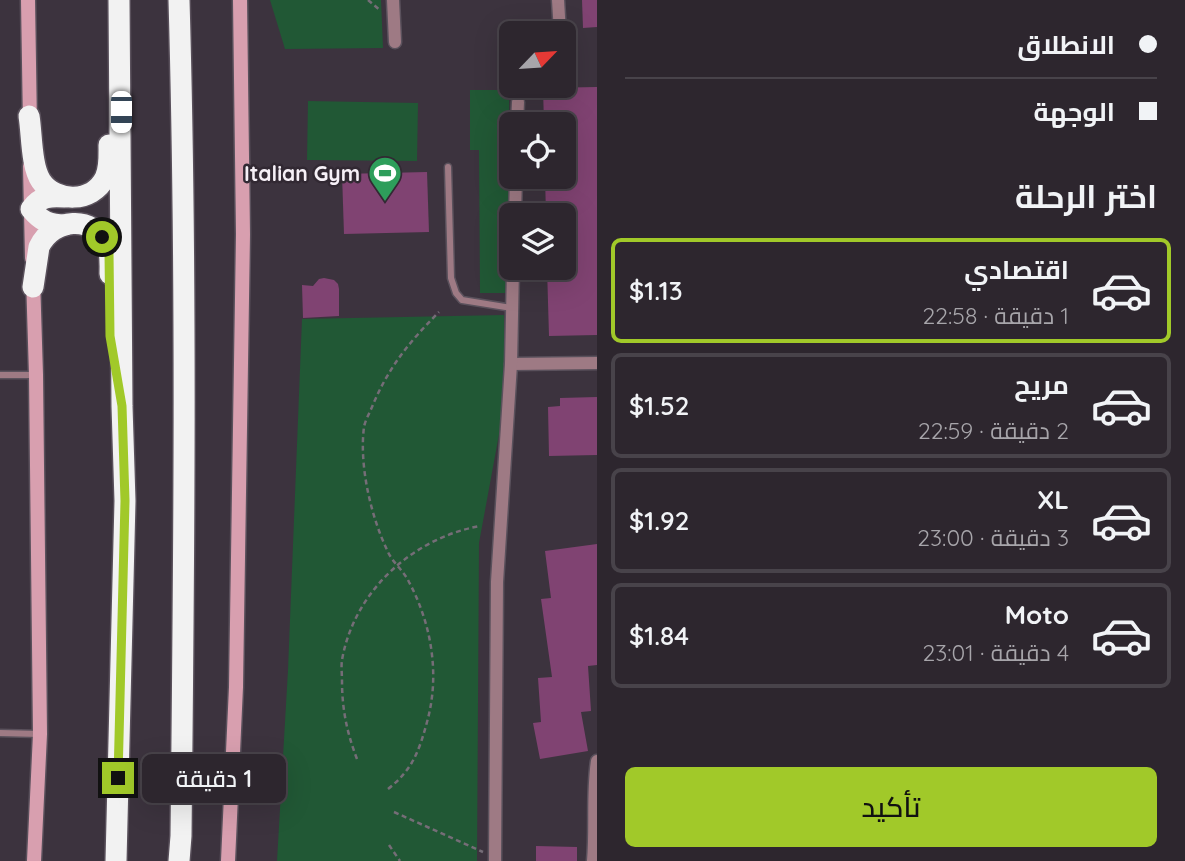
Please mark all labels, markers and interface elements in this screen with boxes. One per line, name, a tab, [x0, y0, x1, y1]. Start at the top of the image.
north arrow	[499, 21, 576, 98]
map controls	[499, 21, 576, 280]
text: الانطلاق	[1017, 28, 1115, 61]
car	[111, 91, 132, 133]
text: الوجهة	[1034, 95, 1115, 128]
button: locate	[499, 112, 576, 189]
sports icon: Italian Gym	[366, 154, 404, 203]
place label: Italian Gym	[244, 160, 360, 186]
text: اختر الرحلة	[1015, 176, 1157, 216]
button: layers	[499, 203, 576, 280]
route start	[86, 221, 118, 253]
text: اقتصادي	[964, 253, 1069, 286]
icon: car	[1090, 259, 1153, 322]
text: $1.13	[629, 274, 683, 307]
text: 1 دقيقة · 22:58	[923, 301, 1069, 330]
text: مريح	[1014, 368, 1069, 401]
icon: car	[1090, 374, 1153, 437]
text: $1.52	[629, 389, 689, 422]
text: 2 دقيقة · 22:59	[918, 416, 1069, 445]
text: XL	[1037, 483, 1069, 516]
icon: car	[1090, 489, 1153, 552]
text: $1.92	[629, 504, 689, 537]
text: 3 دقيقة · 23:00	[917, 523, 1069, 552]
text: Moto	[1005, 598, 1069, 631]
icon: car	[1090, 604, 1153, 667]
text: $1.84	[629, 619, 689, 652]
text: 4 دقيقة · 23:01	[922, 638, 1069, 667]
callout: 1 دقيقة	[142, 754, 286, 802]
route end	[102, 762, 134, 794]
text: 1 دقيقة	[176, 764, 252, 793]
button: تأكيد	[625, 767, 1157, 847]

